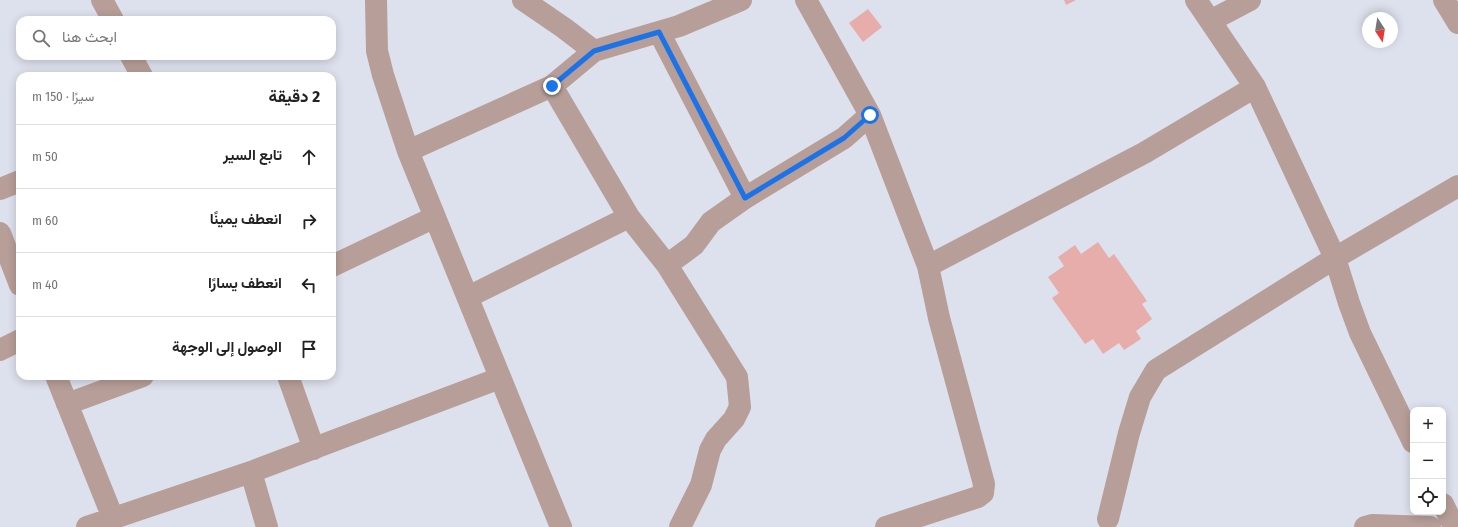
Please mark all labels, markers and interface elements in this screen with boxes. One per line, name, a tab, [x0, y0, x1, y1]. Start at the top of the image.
north arrow	[1362, 12, 1398, 48]
search box	[16, 16, 336, 60]
icon: search	[30, 27, 52, 49]
text: ابحث هنا	[62, 28, 117, 46]
route end	[543, 77, 561, 95]
text: 2 دقيقة	[269, 86, 320, 107]
text: سيرًا · 150 m	[32, 89, 94, 104]
route start	[861, 106, 879, 124]
text: تابع السير	[223, 146, 282, 164]
icon: ahead	[298, 146, 320, 168]
text: 50 m	[32, 149, 58, 164]
text: انعطف يمينًا	[210, 210, 282, 228]
icon: right	[298, 210, 320, 232]
text: 60 m	[32, 213, 58, 228]
text: انعطف يسارًا	[208, 274, 282, 292]
icon: left	[298, 274, 320, 296]
text: 40 m	[32, 277, 58, 292]
text: الوصول إلى الوجهة	[172, 338, 282, 356]
icon: arrive	[298, 338, 320, 360]
map controls	[1410, 407, 1446, 515]
button: +	[1410, 407, 1446, 443]
button: −	[1410, 443, 1446, 479]
button: locate	[1410, 479, 1446, 515]

